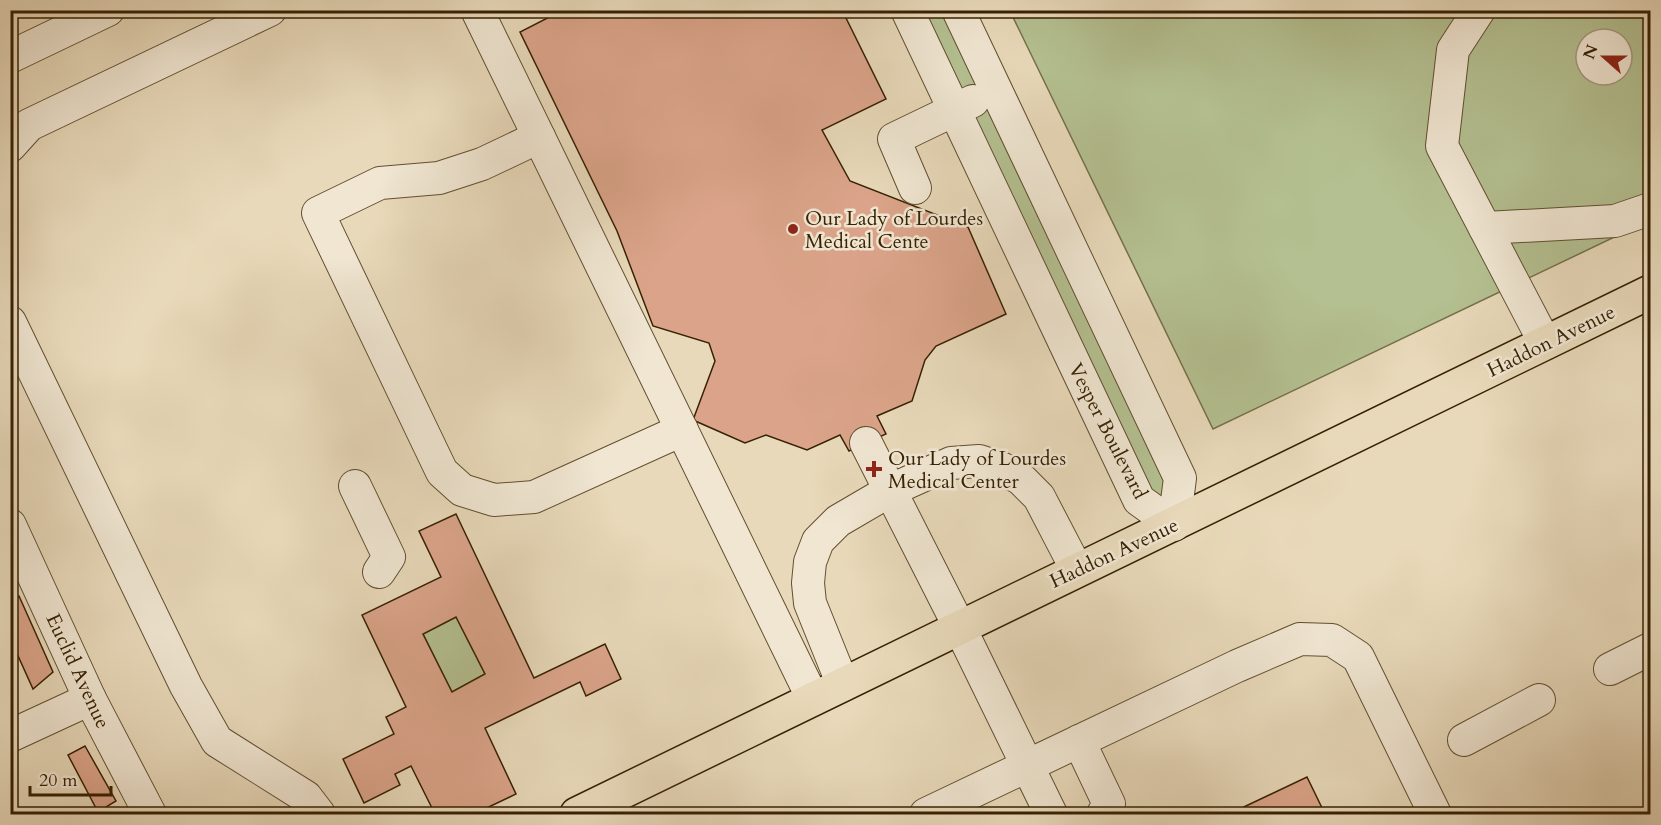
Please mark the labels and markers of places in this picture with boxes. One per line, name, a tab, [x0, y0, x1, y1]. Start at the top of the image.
place label: Our Lady of Lourdes Medical Cente	[805, 205, 983, 255]
marker: Our Lady of Lourdes Medical Cente	[786, 222, 800, 236]
place label: Our Lady of Lourdes Medical Center	[888, 445, 1066, 495]
marker: Our Lady of Lourdes Medical Center	[865, 460, 883, 478]

